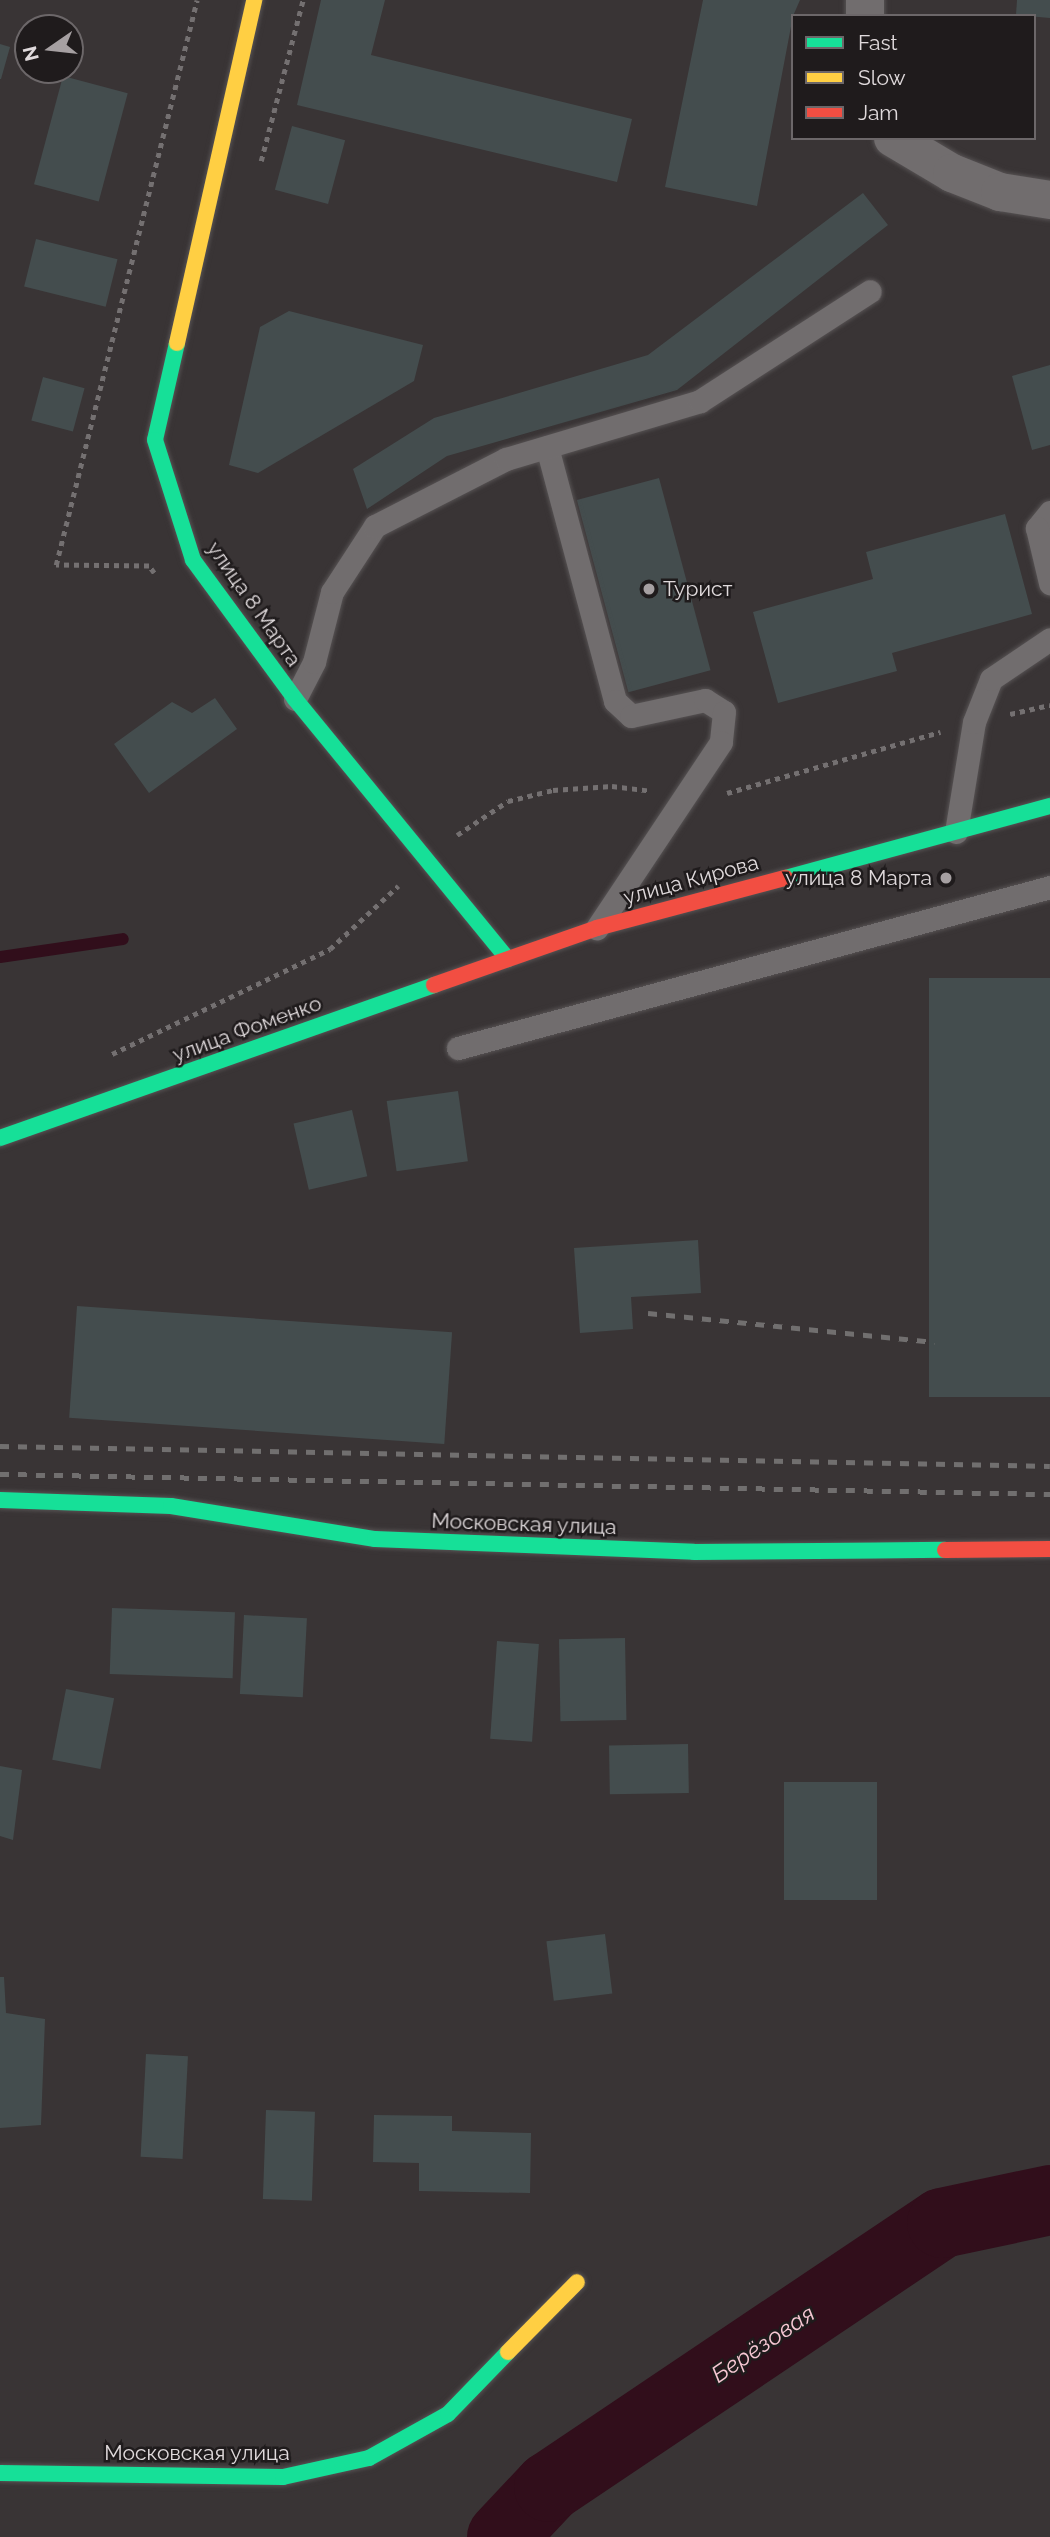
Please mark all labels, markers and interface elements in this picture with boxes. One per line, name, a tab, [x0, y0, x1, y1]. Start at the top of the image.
north arrow	[14, 14, 84, 84]
legend	[791, 14, 1036, 140]
text: Fast	[858, 30, 898, 55]
text: N	[18, 44, 43, 63]
text: Slow	[858, 65, 906, 90]
text: Jam	[858, 100, 899, 125]
street label: улица 8 Марта	[202, 537, 306, 671]
place label: Турист	[663, 576, 732, 602]
marker: Турист	[641, 581, 657, 597]
street label: улица Кирова	[621, 850, 761, 910]
place label: улица 8 Марта	[785, 865, 932, 891]
marker: улица 8 Марта	[938, 870, 954, 886]
street label: улица Фоменко	[169, 990, 325, 1068]
street label: Московская улица	[431, 1508, 617, 1540]
water label: Берёзовая	[706, 2299, 820, 2389]
street label: Московская улица	[104, 2440, 290, 2466]

